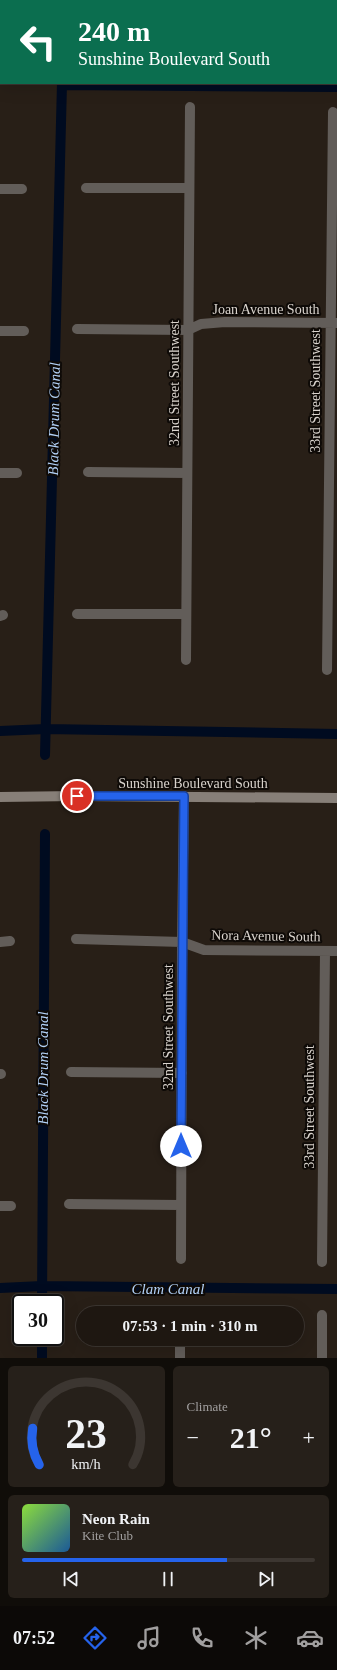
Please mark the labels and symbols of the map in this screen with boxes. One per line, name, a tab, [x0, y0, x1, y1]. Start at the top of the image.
street label: Joan Avenue South	[212, 302, 320, 317]
street label: 32nd Street Southwest	[167, 320, 182, 446]
street label: 33rd Street Southwest	[308, 329, 323, 453]
water label: Black Drum Canal	[45, 362, 63, 476]
street label: Sunshine Boulevard South	[118, 776, 268, 791]
pin	[60, 779, 94, 813]
street label: Nora Avenue South	[211, 928, 321, 944]
street label: 32nd Street Southwest	[161, 964, 176, 1090]
water label: Black Drum Canal	[35, 1011, 51, 1125]
street label: 33rd Street Southwest	[302, 1045, 317, 1169]
position arrow	[160, 1125, 202, 1167]
water label: Clam Canal	[132, 1281, 204, 1297]
speed limit sign: 30	[12, 1294, 64, 1346]

